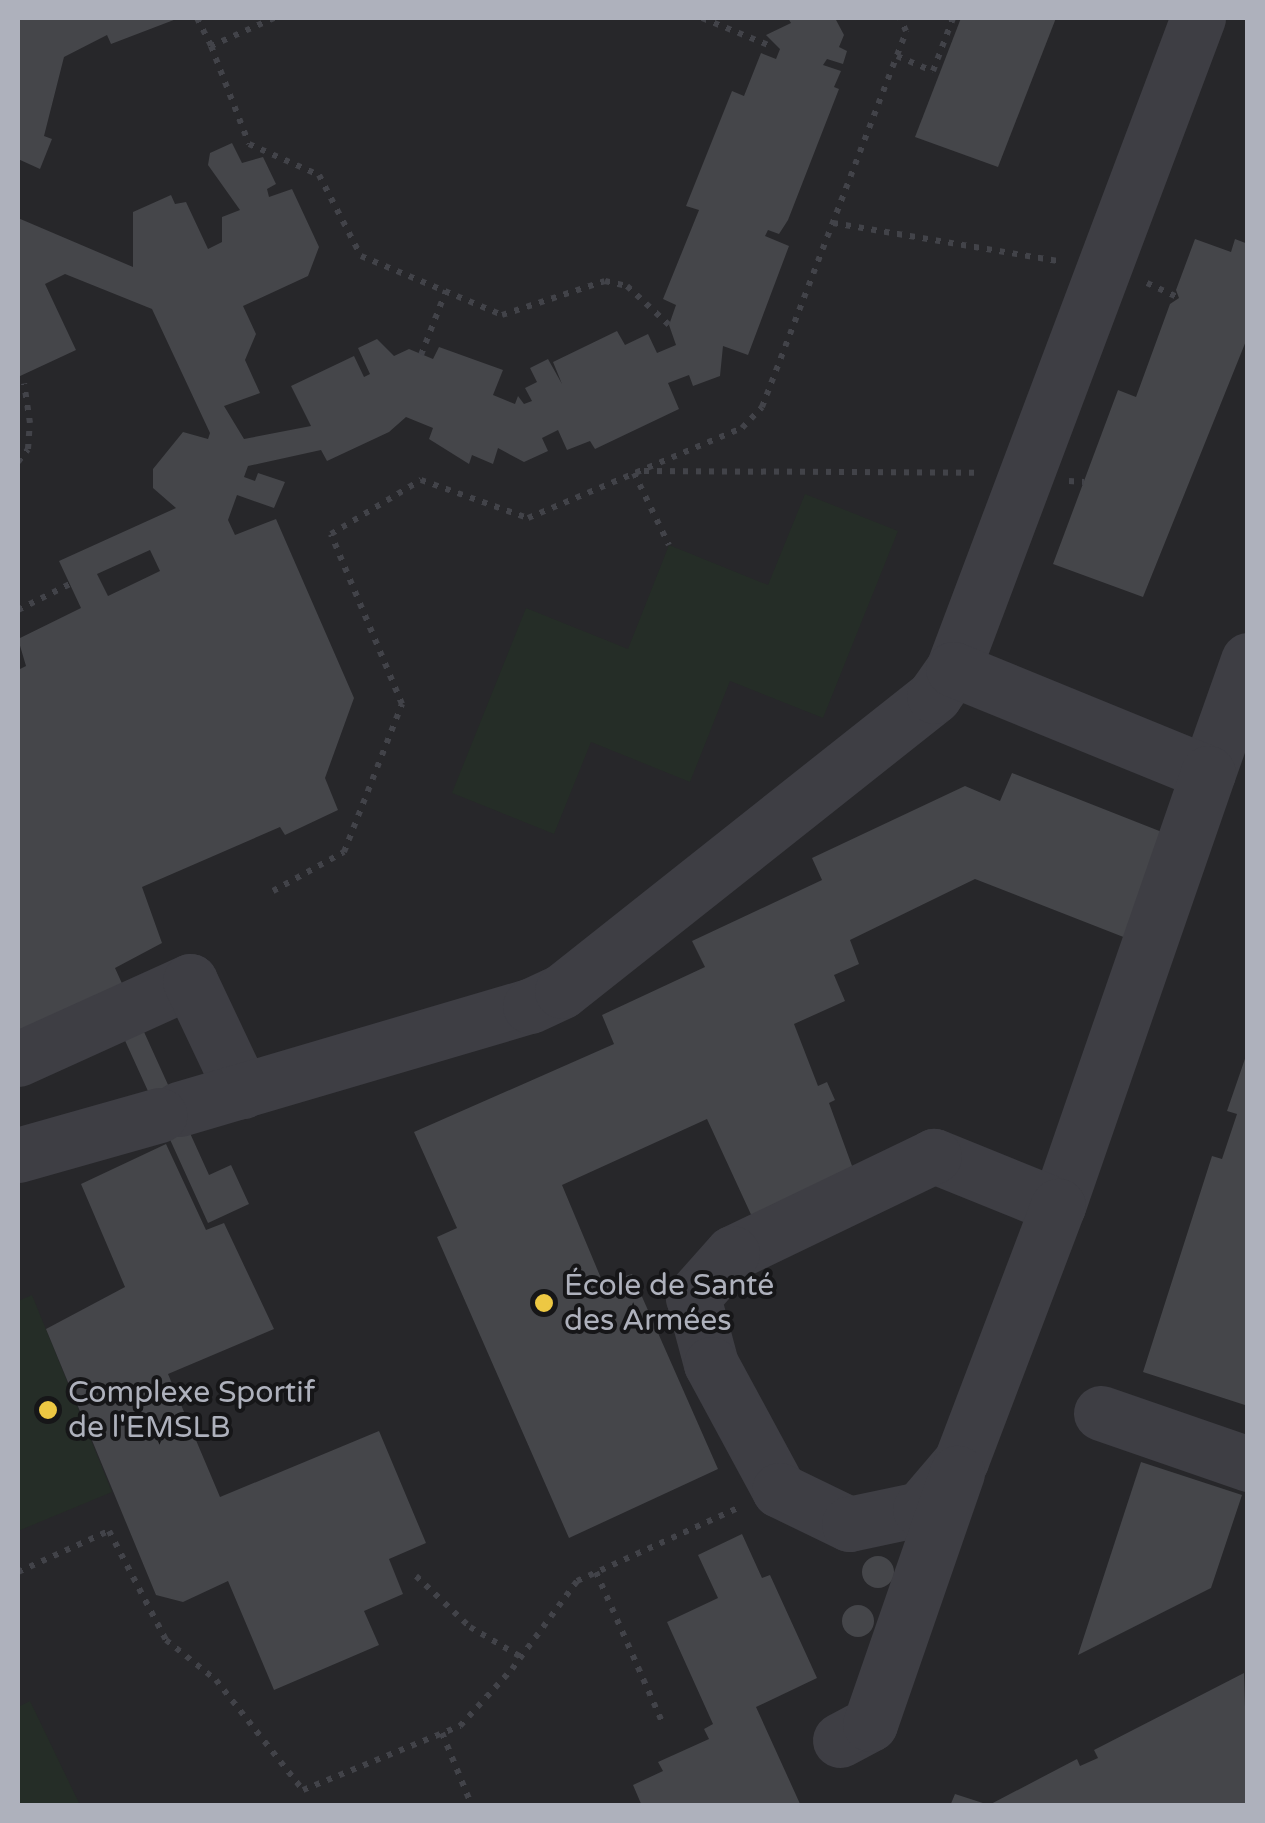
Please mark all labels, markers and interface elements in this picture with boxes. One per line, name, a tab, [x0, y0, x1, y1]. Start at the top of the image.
place label: École de Santé des Armées	[564, 1268, 774, 1338]
marker: École de Santé des Armées	[533, 1292, 555, 1314]
place label: Complexe Sportif de l'EMSLB	[68, 1375, 315, 1446]
marker: Complexe Sportif de l'EMSLB	[37, 1399, 59, 1421]

